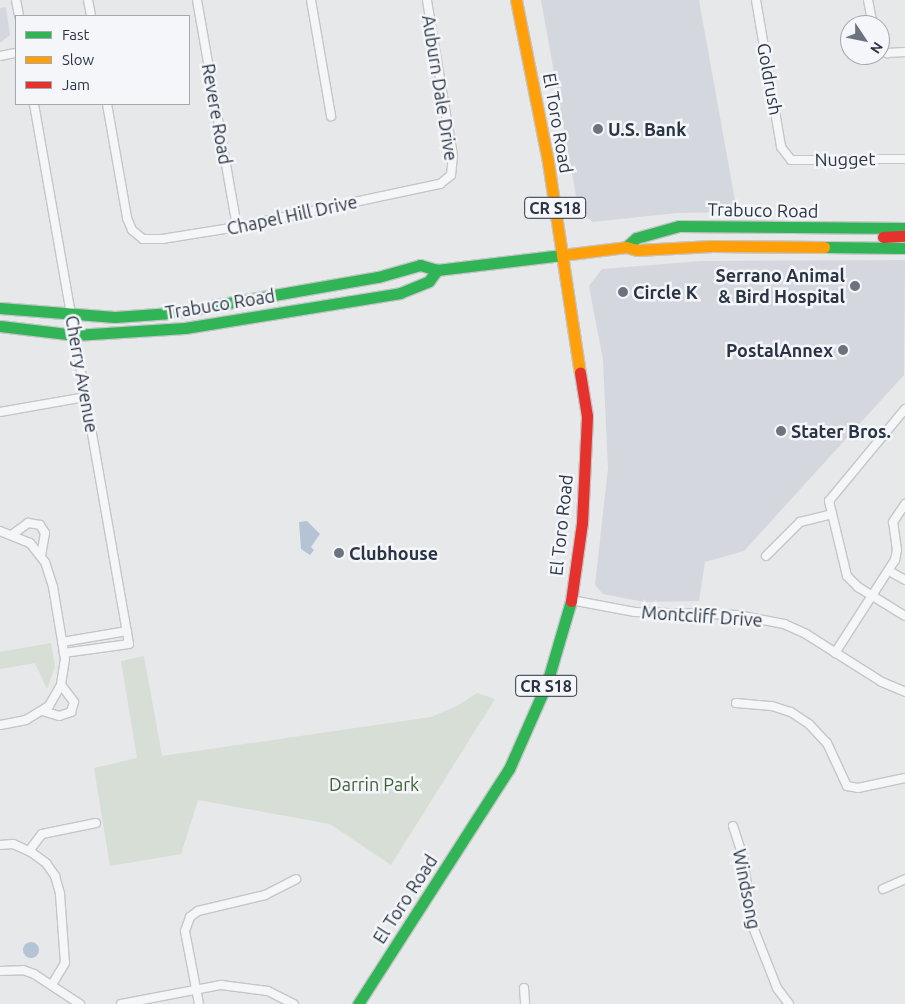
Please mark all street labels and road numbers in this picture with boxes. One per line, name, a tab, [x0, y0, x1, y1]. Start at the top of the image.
street label: Auburn Dale Drive	[418, 14, 462, 162]
street label: Goldrush	[753, 41, 787, 117]
street label: Revere Road	[197, 62, 237, 166]
street label: El Toro Road	[539, 71, 577, 175]
street label: Nugget	[814, 148, 876, 170]
street label: Chapel Hill Drive	[225, 191, 359, 239]
road number: CR S18	[524, 194, 586, 222]
street label: Trabuco Road	[707, 198, 819, 222]
street label: Trabuco Road	[164, 285, 276, 323]
street label: Cherry Avenue	[61, 314, 103, 434]
street label: El Toro Road	[545, 473, 577, 577]
street label: Montcliff Drive	[641, 601, 763, 631]
road number: CR S18	[515, 672, 577, 699]
street label: Windsong	[729, 847, 765, 931]
street label: El Toro Road	[368, 851, 442, 947]

